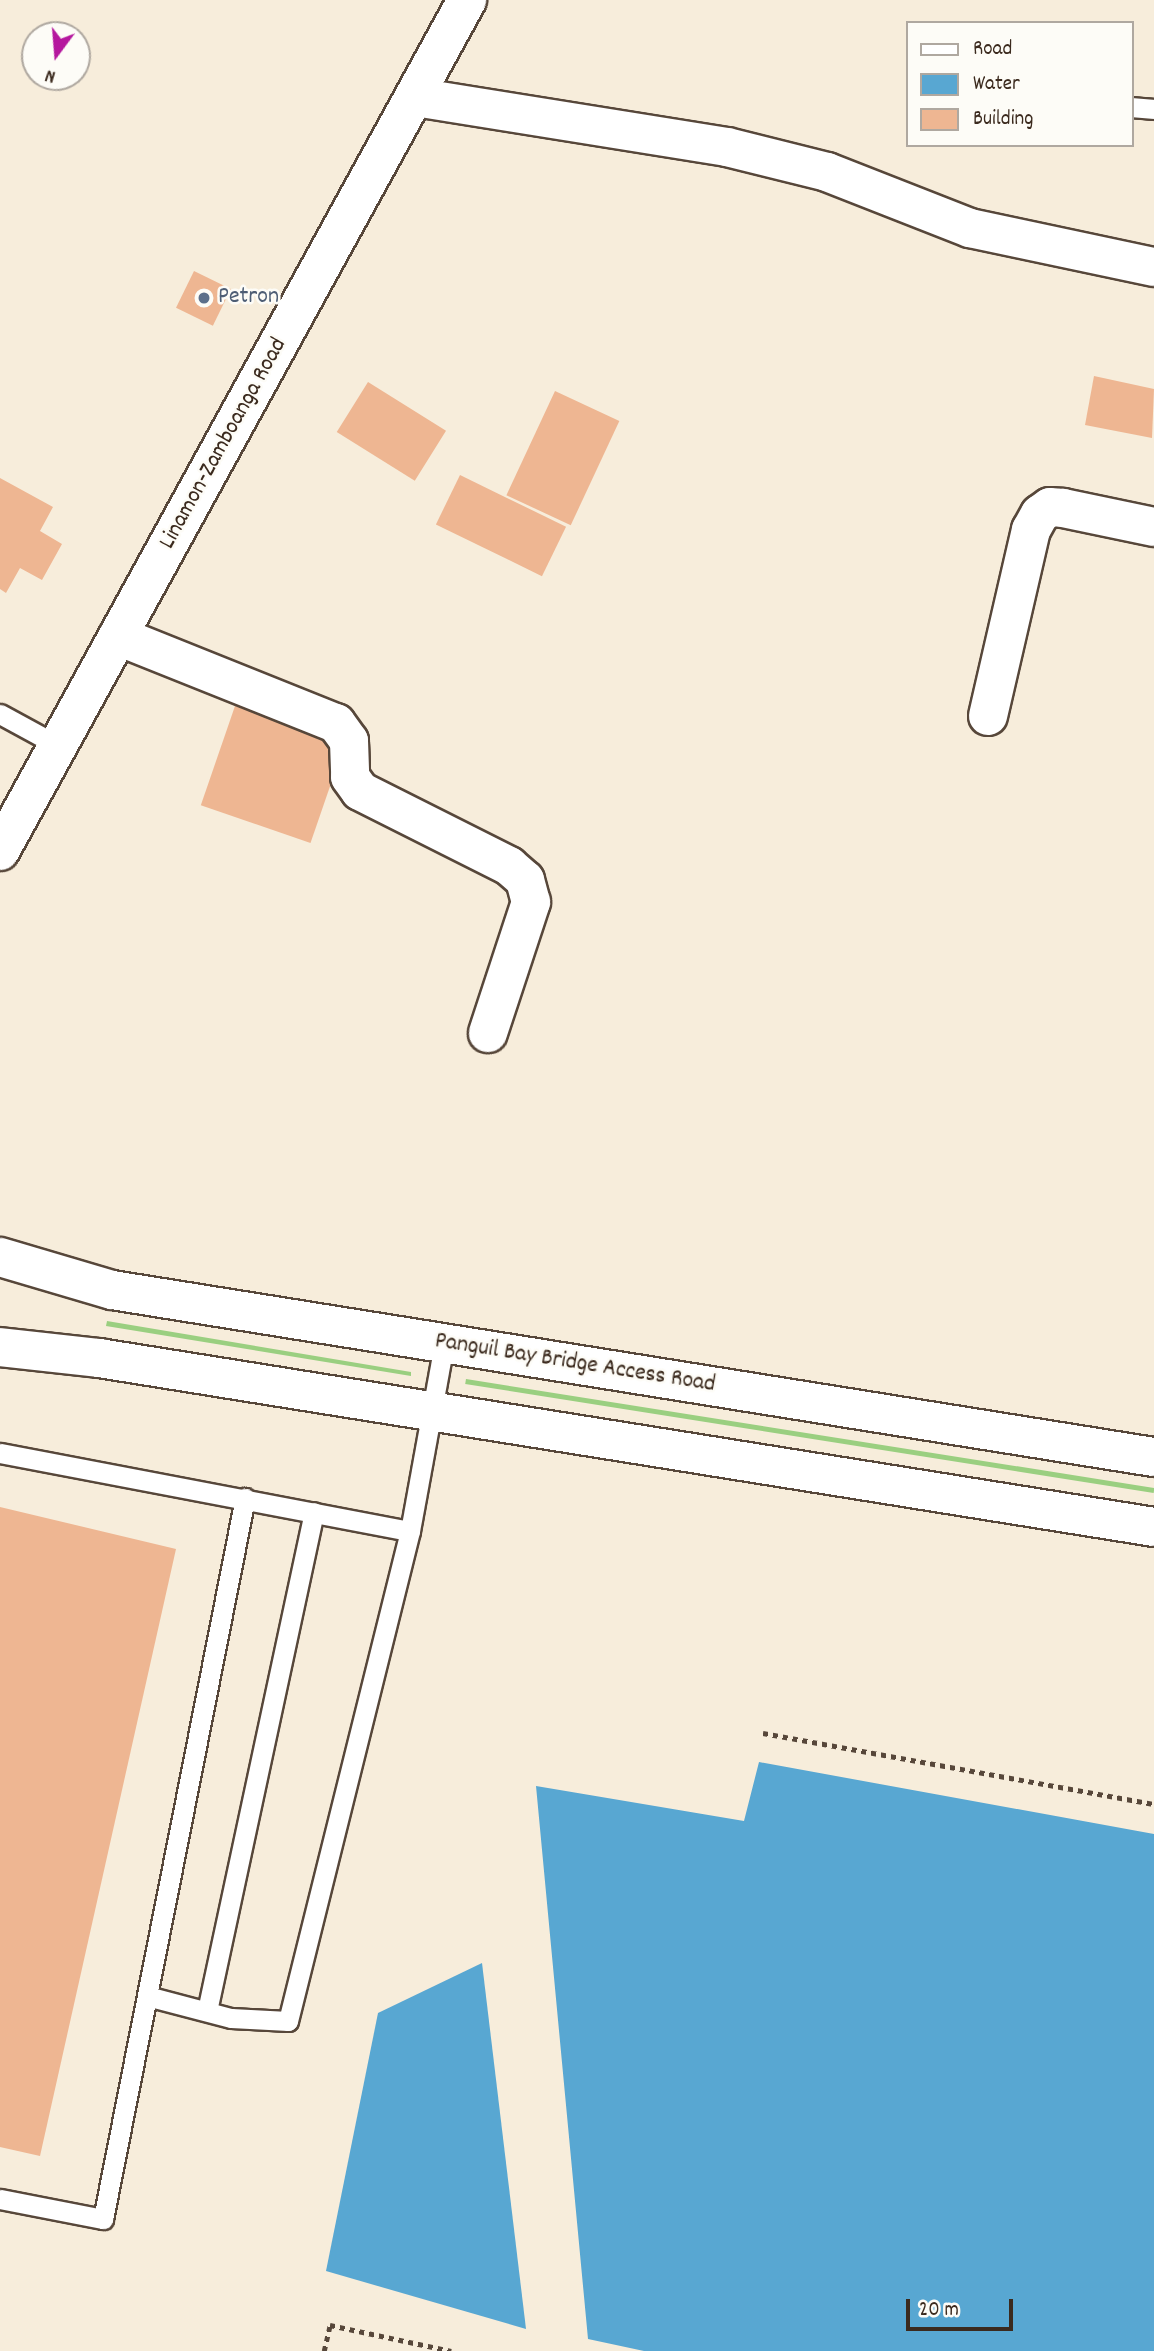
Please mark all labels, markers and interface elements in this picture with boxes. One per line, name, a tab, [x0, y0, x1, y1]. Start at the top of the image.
north arrow	[21, 21, 91, 91]
legend	[906, 21, 1133, 147]
text: Road	[973, 35, 1012, 65]
text: N	[42, 60, 59, 89]
text: Water	[973, 70, 1020, 100]
text: Building	[973, 105, 1033, 135]
place label: Petron	[218, 284, 279, 312]
marker: Petron	[196, 290, 212, 306]
street label: Linamon-Zamboanga Road	[154, 333, 294, 555]
street label: Panguil Bay Bridge Access Road	[433, 1328, 717, 1400]
scale bar	[909, 2284, 1016, 2328]
text: 20 m	[919, 2296, 959, 2326]

